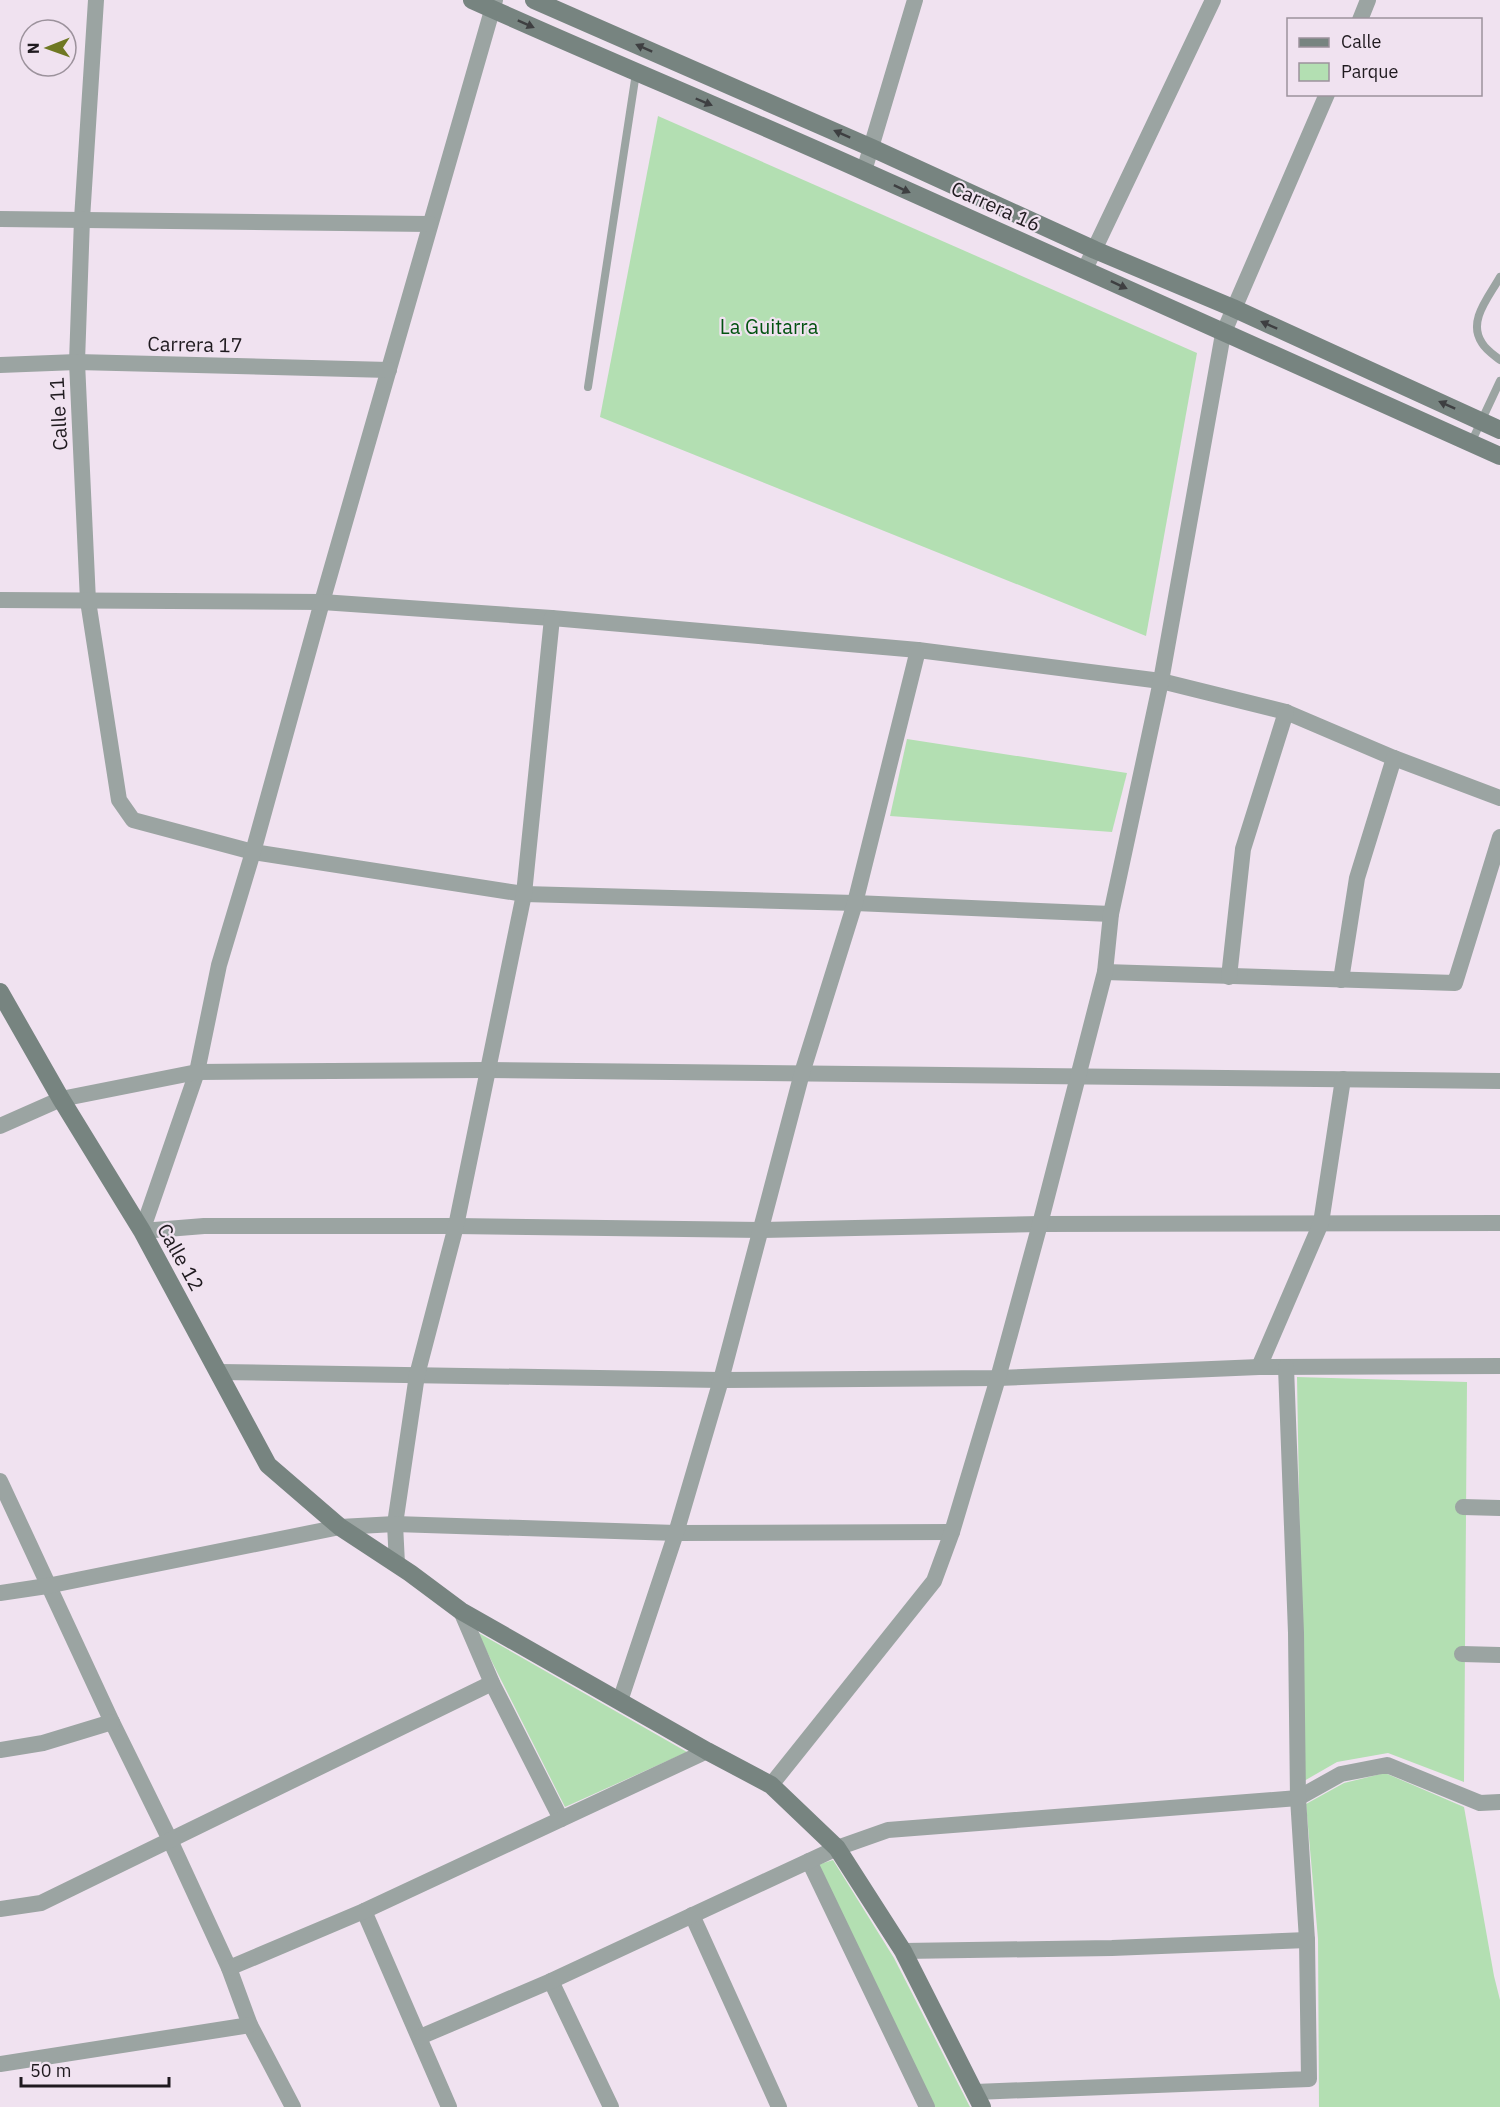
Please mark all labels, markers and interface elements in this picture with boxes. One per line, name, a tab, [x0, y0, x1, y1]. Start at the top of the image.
north arrow	[18, 18, 78, 78]
legend	[1287, 18, 1482, 96]
one-way arrow	[517, 19, 535, 29]
text: Calle	[1341, 30, 1381, 53]
text: N	[23, 42, 43, 54]
one-way arrow	[634, 43, 652, 53]
text: Parque	[1341, 60, 1399, 83]
one-way arrow	[696, 97, 714, 107]
one-way arrow	[833, 130, 850, 139]
street label: Carrera 16	[947, 174, 1045, 238]
one-way arrow	[894, 184, 911, 193]
one-way arrow	[1110, 281, 1127, 290]
park label: La Guitarra	[720, 313, 819, 340]
one-way arrow	[1261, 320, 1278, 329]
street label: Carrera 17	[147, 330, 243, 358]
street label: Calle 11	[43, 377, 73, 451]
one-way arrow	[1438, 401, 1455, 410]
street label: Calle 12	[151, 1218, 211, 1296]
scale bar	[21, 2050, 170, 2088]
text: 50 m	[30, 2059, 72, 2082]

